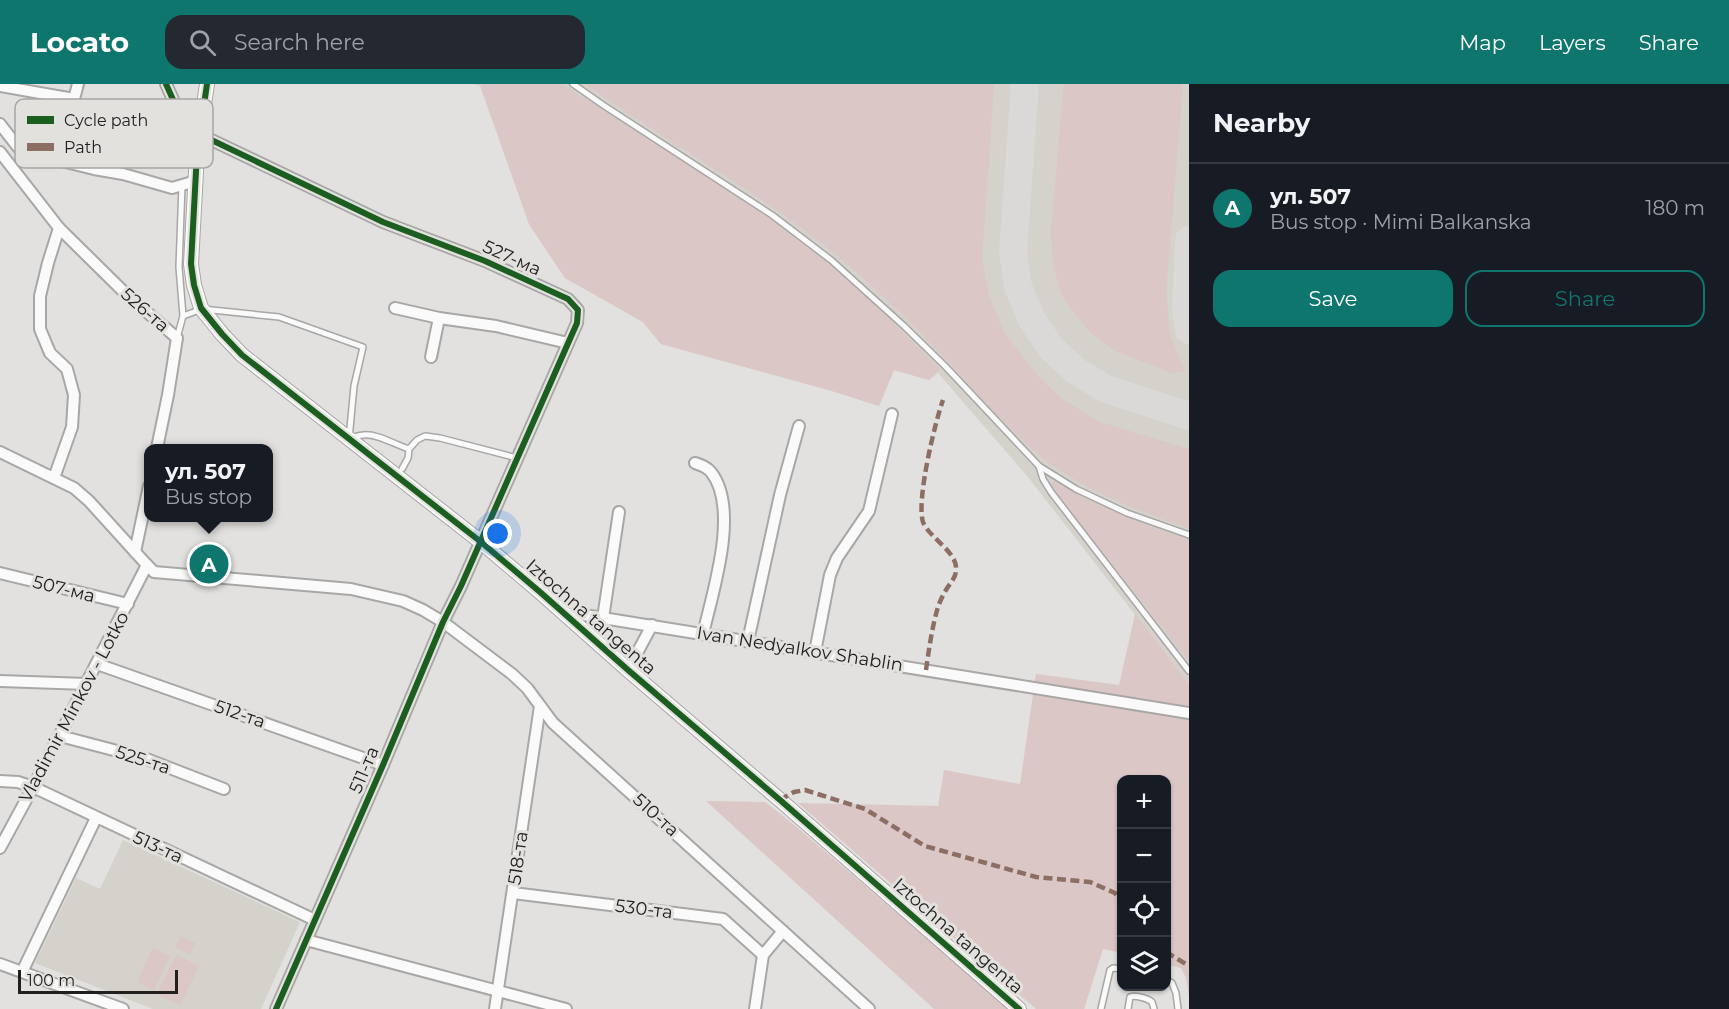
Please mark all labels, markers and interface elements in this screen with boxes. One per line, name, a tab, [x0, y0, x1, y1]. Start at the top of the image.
search box	[165, 15, 585, 69]
text: Locato	[30, 25, 129, 59]
icon: search	[186, 26, 219, 59]
text: Search here	[234, 29, 365, 56]
text: Map	[1459, 30, 1506, 55]
text: Layers	[1539, 30, 1606, 55]
text: Share	[1639, 30, 1699, 55]
legend	[15, 99, 213, 168]
text: Nearby	[1213, 107, 1310, 139]
text: Cycle path	[64, 111, 148, 130]
text: Path	[64, 138, 102, 157]
text: ул. 507	[1270, 183, 1351, 210]
text: A	[1225, 196, 1240, 220]
text: 180 m	[1645, 196, 1705, 220]
text: Bus stop · Mimi Balkanska	[1270, 210, 1532, 234]
street label: 527-ма	[479, 235, 545, 281]
button: Save	[1213, 270, 1453, 327]
button: Share	[1465, 270, 1705, 327]
street label: 526-та	[116, 283, 174, 337]
popup	[144, 444, 273, 522]
text: ул. 507	[165, 458, 246, 485]
text: Bus stop	[165, 485, 252, 509]
your location	[483, 519, 512, 548]
pin: A	[190, 542, 228, 586]
street label: Iztochna tangenta	[521, 554, 661, 680]
street label: 507-ма	[31, 571, 97, 607]
street label: Vladimir Minkov - Lotko	[14, 608, 134, 806]
street label: Ivan Nedyalkov Shablin	[695, 622, 905, 676]
street label: 512-та	[212, 695, 268, 733]
street label: 525-та	[113, 741, 173, 779]
street label: 511-та	[344, 743, 384, 797]
map controls	[1117, 775, 1171, 991]
button: +	[1117, 775, 1171, 829]
street label: 510-та	[628, 789, 684, 841]
street label: 513-та	[130, 826, 186, 868]
button: −	[1117, 829, 1171, 883]
street label: 518-та	[503, 830, 533, 886]
street label: Iztochna tangenta	[888, 873, 1028, 999]
button: locate	[1117, 883, 1171, 937]
street label: 530-та	[614, 895, 674, 923]
button: layers	[1117, 937, 1171, 991]
scale bar	[18, 967, 178, 994]
text: 100 m	[27, 971, 75, 990]

